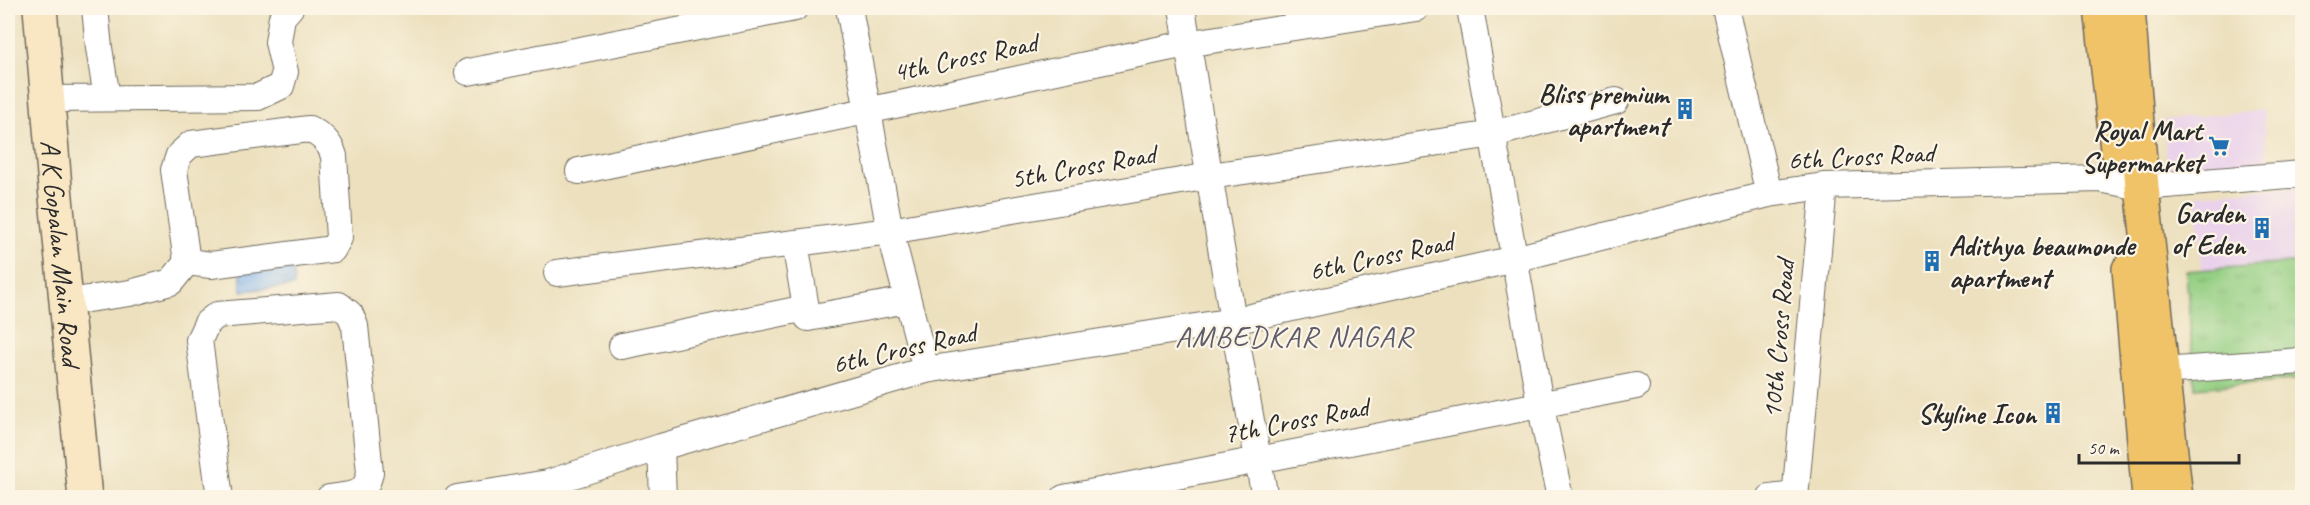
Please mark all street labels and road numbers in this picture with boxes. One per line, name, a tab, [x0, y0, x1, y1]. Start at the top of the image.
street label: 4th Cross Road	[890, 24, 1044, 89]
street label: 6th Cross Road	[1787, 134, 1939, 177]
street label: 5th Cross Road	[1008, 135, 1162, 196]
street label: A K Gopalan Main Road	[34, 139, 90, 372]
street label: 6th Cross Road	[1306, 223, 1460, 288]
street label: 10th Cross Road	[1754, 254, 1803, 420]
street label: 6th Cross Road	[829, 314, 983, 382]
street label: 7th Cross Road	[1221, 388, 1375, 451]

